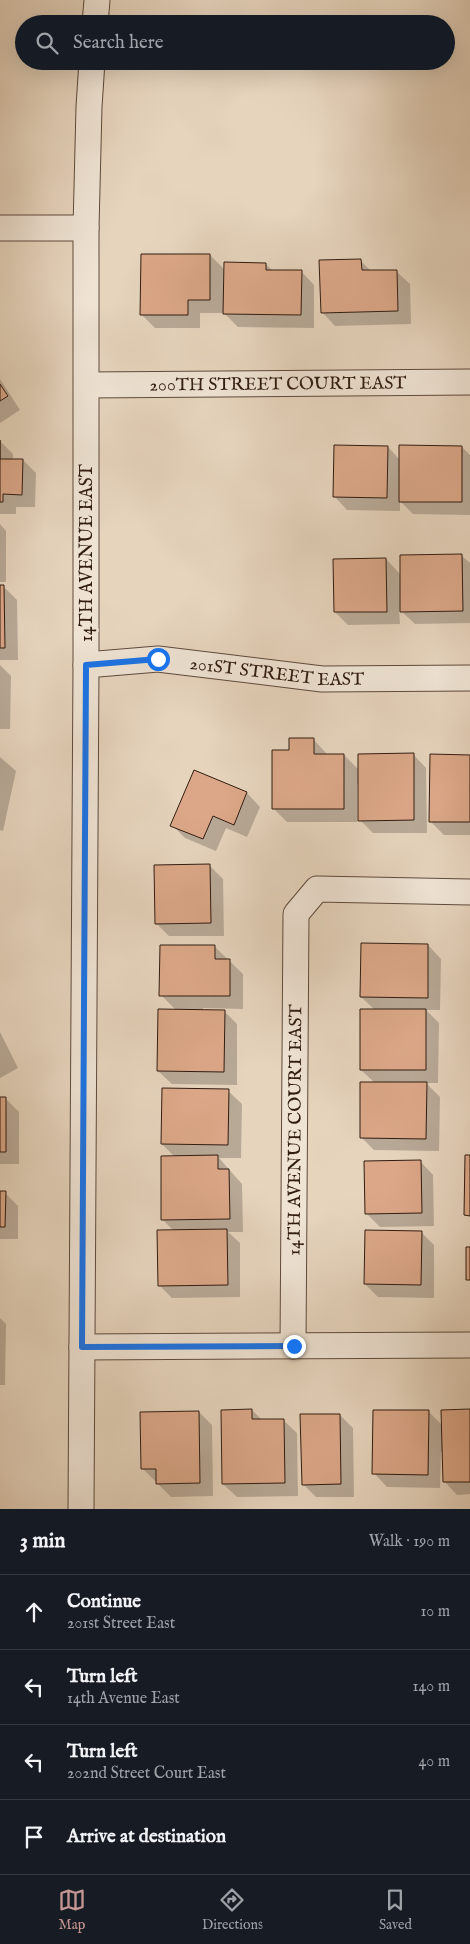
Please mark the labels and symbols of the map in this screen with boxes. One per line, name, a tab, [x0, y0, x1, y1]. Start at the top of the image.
street label: 200TH STREET COURT EAST	[149, 372, 407, 398]
street label: 14TH AVENUE EAST	[76, 464, 99, 642]
route start	[147, 648, 170, 671]
street label: 201ST STREET EAST	[188, 653, 364, 692]
street label: 14TH AVENUE COURT EAST	[284, 1004, 308, 1256]
route end	[283, 1335, 306, 1358]

